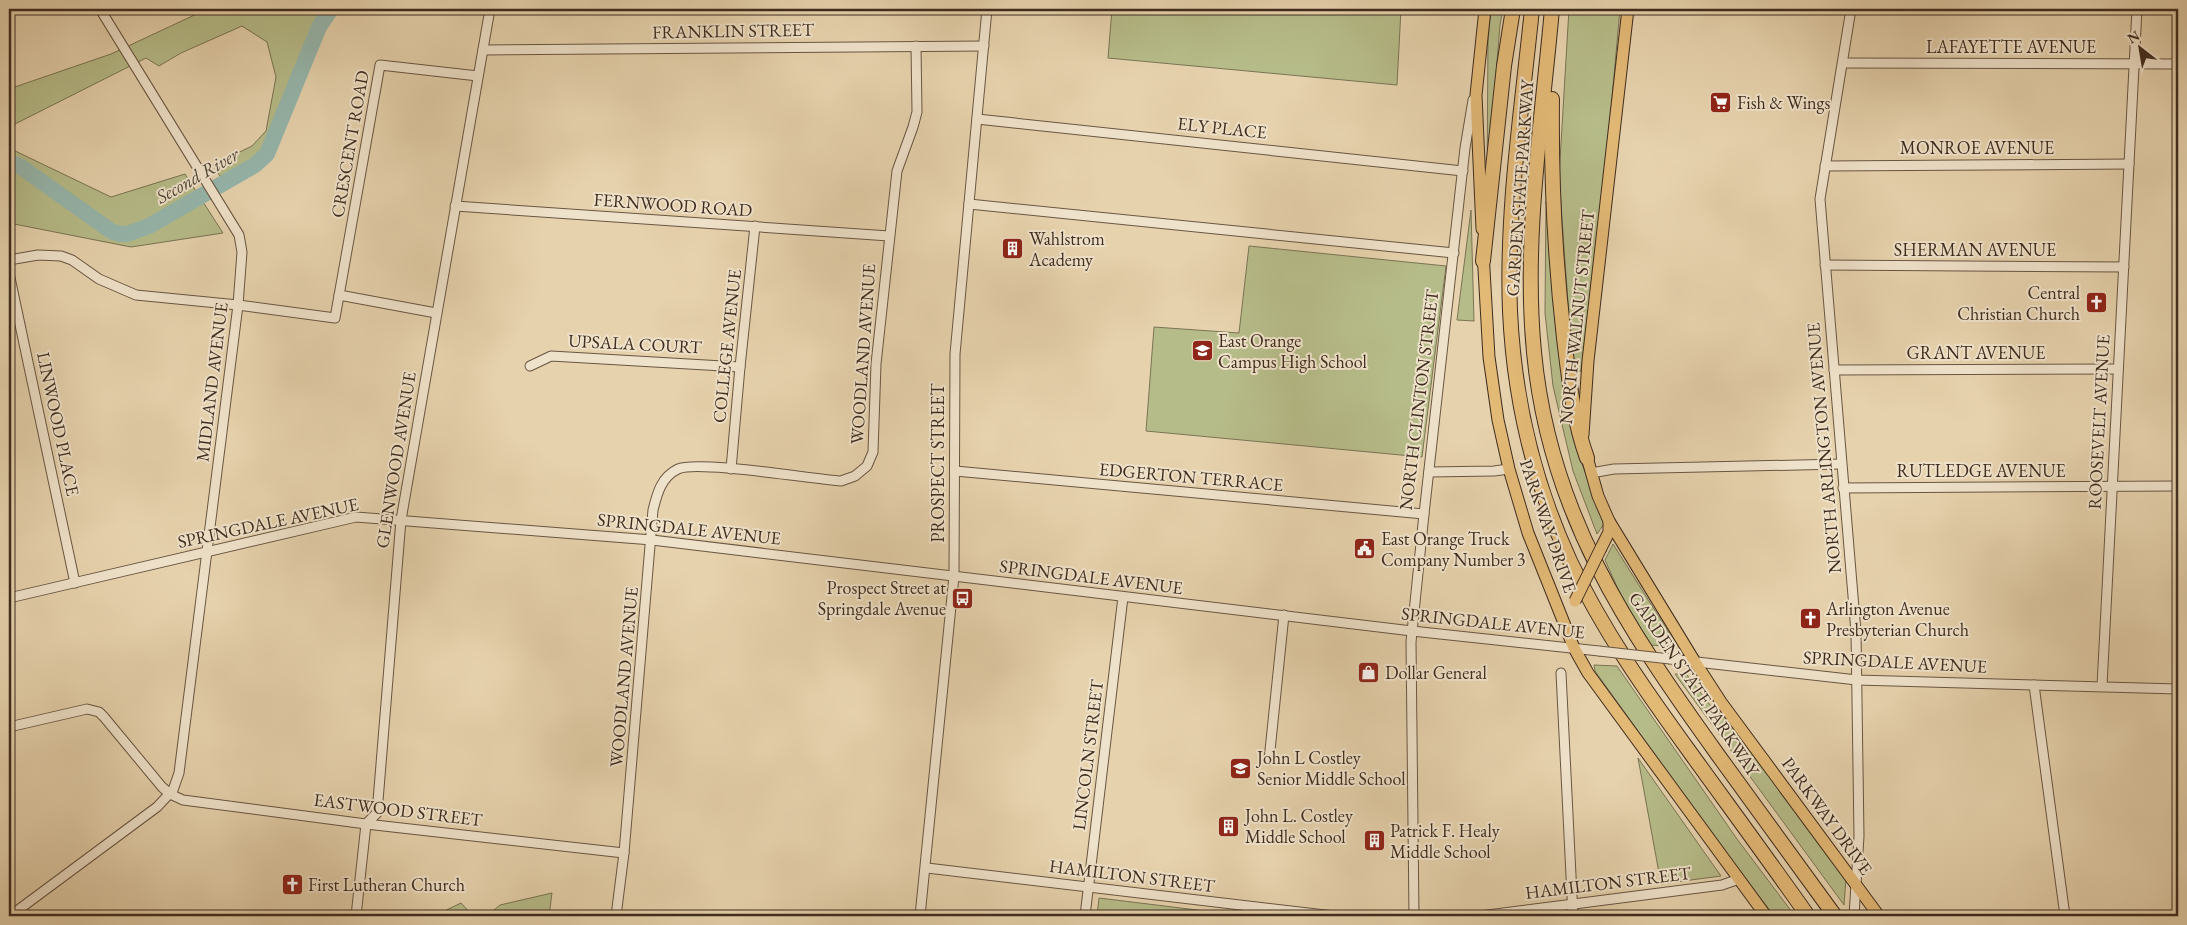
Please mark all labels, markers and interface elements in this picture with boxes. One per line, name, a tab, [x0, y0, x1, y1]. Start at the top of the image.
street label: FRANKLIN STREET	[652, 18, 815, 43]
north arrow	[2114, 22, 2164, 72]
text: N	[2124, 26, 2143, 47]
street label: LAFAYETTE AVENUE	[1926, 35, 2096, 58]
street label: CRESCENT ROAD	[325, 69, 374, 219]
street label: GARDEN STATE PARKWAY	[1500, 77, 1539, 297]
supermarket icon: Fish & Wings	[1709, 91, 1733, 115]
place label: Fish & Wings	[1737, 91, 1830, 114]
street label: ELY PLACE	[1176, 111, 1268, 144]
street label: MONROE AVENUE	[1900, 136, 2054, 159]
water label: Second River	[150, 141, 244, 210]
street label: FERNWOOD ROAD	[593, 187, 753, 222]
street label: NORTH WALNUT STREET	[1554, 208, 1599, 425]
place label: Wahlstrom Academy	[1028, 227, 1105, 271]
building icon: Wahlstrom Academy	[1001, 237, 1025, 261]
street label: SHERMAN AVENUE	[1894, 238, 2056, 261]
street label: WOODLAND AVENUE	[845, 263, 880, 445]
street label: COLLEGE AVENUE	[707, 268, 746, 424]
place label: Central Christian Church	[1957, 281, 2080, 325]
street label: NORTH CLINTON STREET	[1394, 288, 1444, 511]
church icon: Central Christian Church	[2084, 291, 2108, 315]
street label: MIDLAND AVENUE	[190, 301, 233, 463]
street label: NORTH ARLINGTON AVENUE	[1801, 322, 1846, 574]
street label: UPSALA COURT	[568, 329, 703, 359]
place label: East Orange Campus High School	[1218, 329, 1367, 373]
street label: ROOSEVELT AVENUE	[2082, 334, 2115, 510]
school or university icon: East Orange Campus High School	[1190, 339, 1214, 363]
street label: GRANT AVENUE	[1907, 341, 2045, 364]
street label: LINWOOD PLACE	[32, 350, 85, 498]
street label: GLENWOOD AVENUE	[370, 370, 421, 550]
street label: PROSPECT STREET	[926, 383, 949, 543]
street label: PARKWAY DRIVE	[1515, 456, 1582, 596]
street label: EDGERTON TERRACE	[1098, 457, 1284, 496]
street label: RUTLEDGE AVENUE	[1896, 459, 2066, 482]
street label: SPRINGDALE AVENUE	[175, 492, 360, 553]
street label: SPRINGDALE AVENUE	[596, 507, 782, 550]
place label: East Orange Truck Company Number 3	[1381, 527, 1525, 571]
public building icon: East Orange Truck Company Number 3	[1353, 537, 1377, 561]
street label: SPRINGDALE AVENUE	[998, 554, 1184, 599]
place label: Prospect Street at Springdale Avenue	[818, 576, 946, 620]
street label: WOODLAND AVENUE	[604, 586, 643, 768]
bus stop icon: Prospect Street at Springdale Avenue	[950, 586, 974, 610]
street label: GARDEN STATE PARKWAY	[1624, 587, 1766, 781]
place label: Arlington Avenue Presbyterian Church	[1825, 597, 1969, 641]
street label: SPRINGDALE AVENUE	[1400, 601, 1586, 644]
church icon: Arlington Avenue Presbyterian Church	[1798, 607, 1822, 631]
street label: SPRINGDALE AVENUE	[1802, 645, 1988, 678]
shop icon: Dollar General	[1357, 661, 1381, 685]
place label: Dollar General	[1385, 661, 1487, 684]
street label: LINCOLN STREET	[1067, 677, 1108, 831]
place label: John L Costley Senior Middle School	[1255, 746, 1405, 790]
street label: PARKWAY DRIVE	[1777, 752, 1878, 879]
school or university icon: John L Costley Senior Middle School	[1229, 756, 1253, 780]
street label: EASTWOOD STREET	[312, 788, 485, 831]
place label: John L. Costley Middle School	[1243, 804, 1353, 848]
building icon: John L. Costley Middle School	[1217, 814, 1241, 838]
place label: Patrick F. Healy Middle School	[1390, 819, 1500, 863]
building icon: Patrick F. Healy Middle School	[1362, 829, 1386, 853]
street label: HAMILTON STREET	[1048, 854, 1217, 897]
street label: HAMILTON STREET	[1524, 861, 1693, 904]
church icon: First Lutheran Church	[280, 873, 304, 897]
place label: First Lutheran Church	[308, 873, 465, 896]

